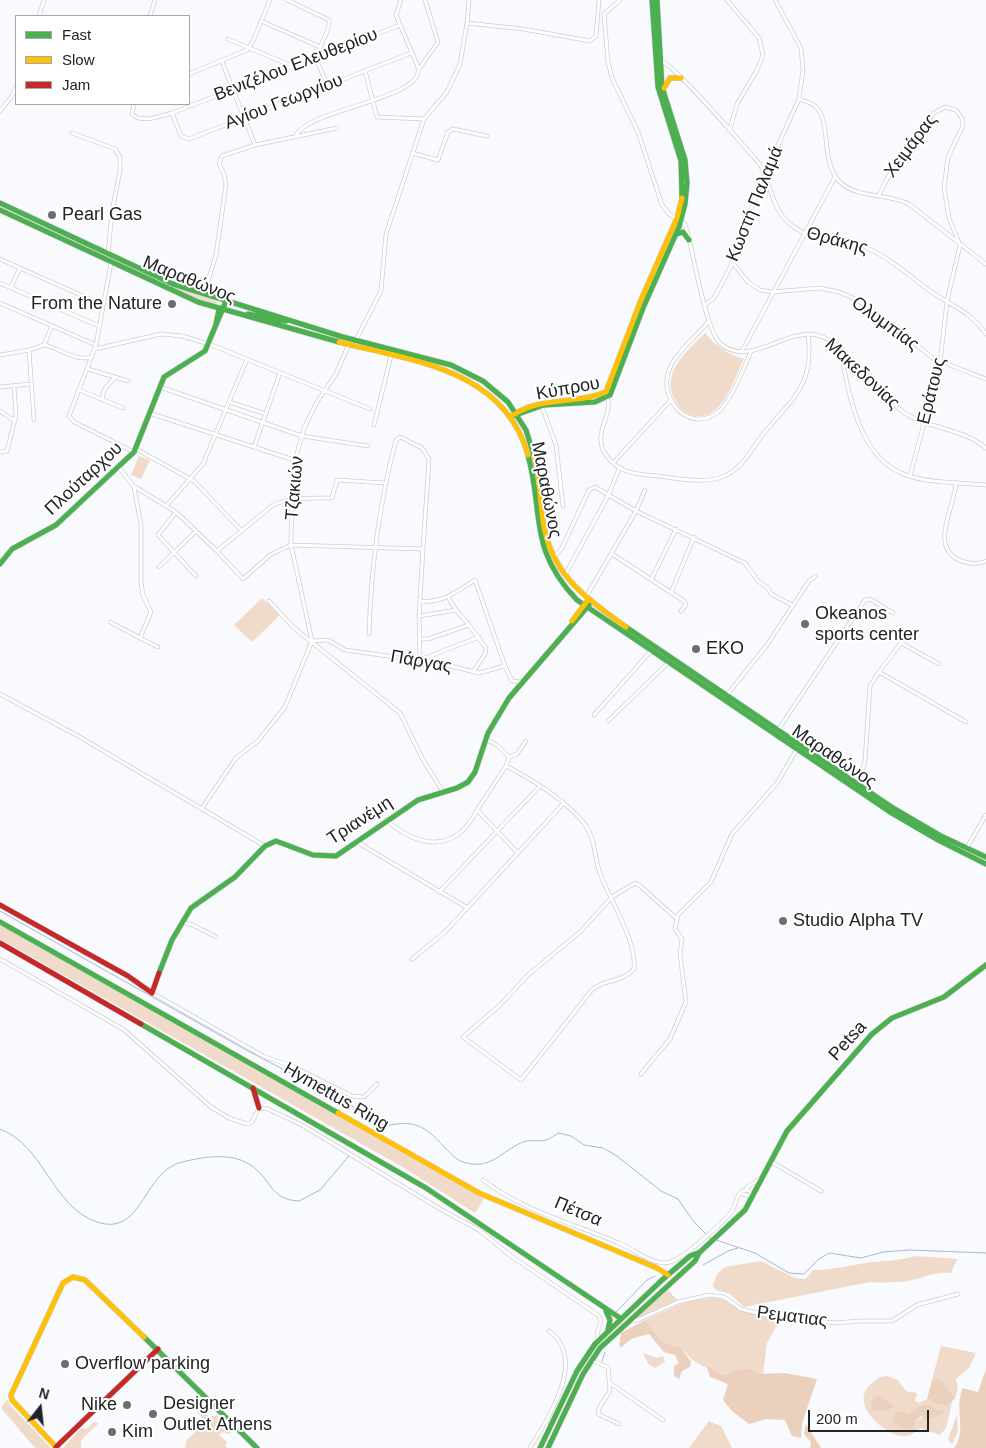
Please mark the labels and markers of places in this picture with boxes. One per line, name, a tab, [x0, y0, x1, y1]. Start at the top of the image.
place label: Pearl Gas	[62, 204, 142, 226]
marker: Pearl Gas	[46, 209, 58, 221]
place label: From the Nature	[31, 293, 162, 315]
marker: From the Nature	[166, 298, 178, 310]
place label: Okeanos sports center	[815, 603, 919, 646]
marker: Okeanos sports center	[799, 618, 811, 630]
place label: EKO	[706, 638, 744, 660]
marker: EKO	[690, 643, 702, 655]
place label: Studio Alpha TV	[793, 910, 923, 932]
marker: Studio Alpha TV	[777, 915, 789, 927]
place label: Overflow parking	[75, 1353, 210, 1375]
marker: Overflow parking	[59, 1358, 71, 1370]
place label: Designer Outlet Athens	[163, 1393, 272, 1436]
place label: Nike	[81, 1394, 117, 1416]
marker: Nike	[121, 1399, 133, 1411]
marker: Designer Outlet Athens	[147, 1408, 159, 1420]
place label: Kim	[122, 1421, 153, 1443]
marker: Kim	[106, 1426, 118, 1438]

